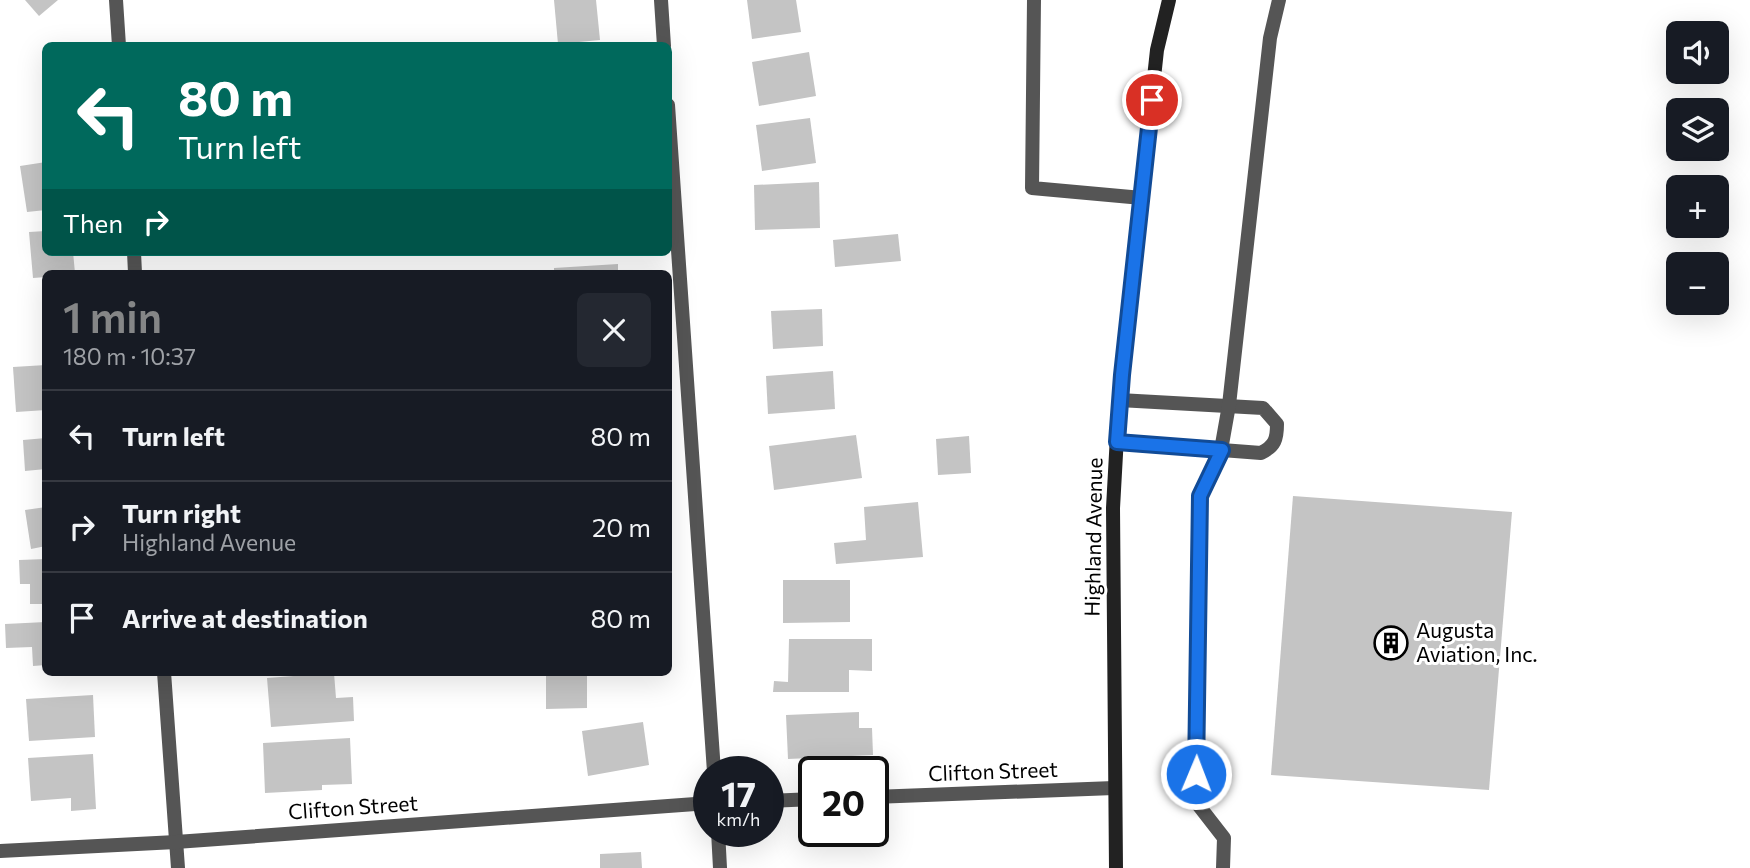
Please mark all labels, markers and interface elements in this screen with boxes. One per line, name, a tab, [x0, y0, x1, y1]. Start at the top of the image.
map controls	[1666, 21, 1729, 315]
button: sound	[1666, 21, 1729, 84]
text: 80 m	[178, 66, 293, 126]
icon: left	[63, 70, 154, 161]
pin	[1122, 70, 1182, 130]
icon: arrive	[1133, 81, 1171, 119]
button: layers	[1666, 98, 1729, 161]
text: Turn left	[178, 126, 302, 166]
button: +	[1666, 175, 1729, 238]
icon: right	[137, 203, 175, 241]
text: Then	[63, 207, 123, 238]
button: −	[1666, 252, 1729, 315]
text: 1 min	[63, 290, 162, 342]
button: close	[577, 293, 651, 367]
text: 180 m · 10:37	[63, 342, 196, 370]
icon: left	[63, 417, 101, 455]
text: Turn left	[122, 420, 225, 451]
text: 80 m	[591, 420, 651, 451]
street label: Highland Avenue	[1079, 457, 1106, 617]
text: Turn right	[122, 497, 241, 528]
icon: right	[63, 508, 101, 546]
text: 20 m	[592, 511, 651, 542]
text: Highland Avenue	[122, 528, 296, 556]
icon: arrive	[63, 599, 101, 637]
text: Arrive at destination	[122, 602, 368, 633]
text: 80 m	[591, 602, 651, 633]
place label: Augusta Aviation, Inc.	[1416, 617, 1538, 666]
building icon: Augusta Aviation, Inc.	[1372, 624, 1410, 662]
position arrow	[1159, 737, 1233, 811]
speed limit sign: 20	[798, 756, 889, 847]
street label: Clifton Street	[928, 756, 1058, 785]
text: 17	[721, 771, 756, 814]
street label: Clifton Street	[287, 790, 419, 824]
text: km/h	[717, 808, 760, 830]

